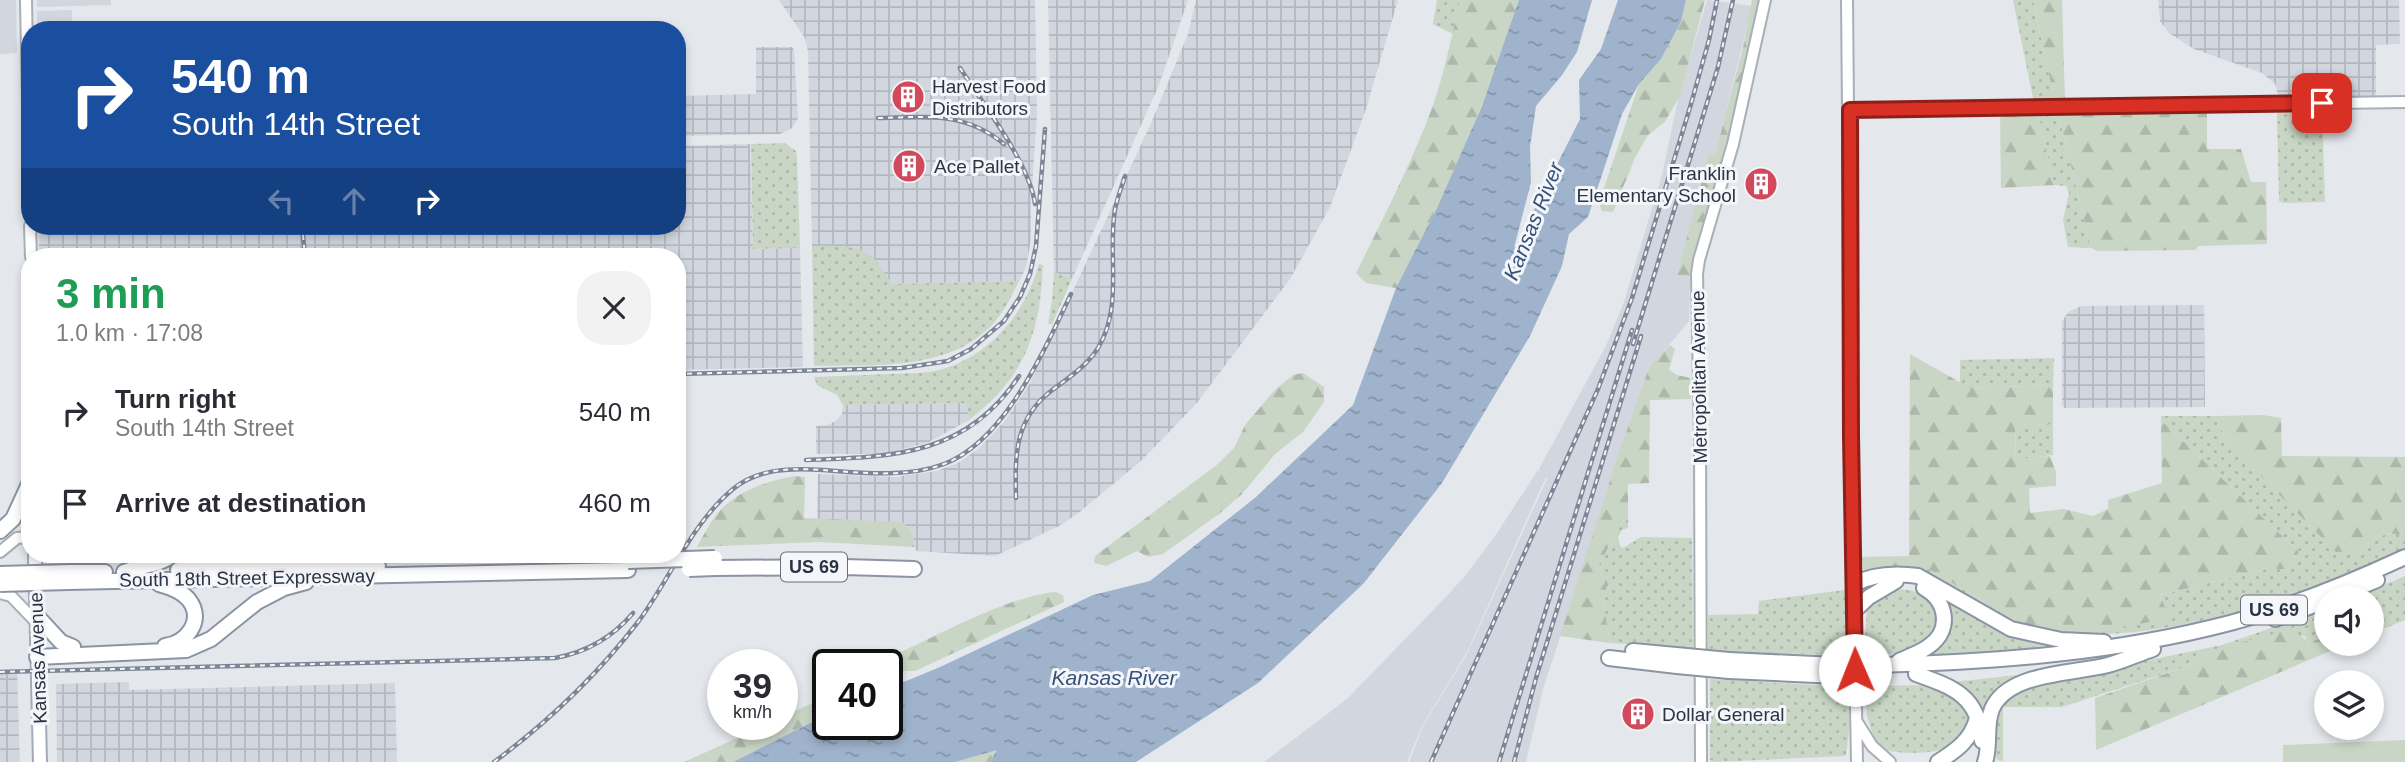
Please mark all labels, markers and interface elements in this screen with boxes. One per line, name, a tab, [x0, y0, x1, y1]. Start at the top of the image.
icon: right	[56, 49, 147, 140]
text: 540 m	[171, 49, 310, 103]
pin	[2292, 73, 2352, 133]
place label: Harvest Food Distributors	[932, 76, 1046, 119]
building icon: Harvest Food Distributors	[889, 78, 927, 116]
icon: arrive	[2303, 84, 2341, 122]
text: South 14th Street	[171, 106, 420, 142]
building icon: Ace Pallet	[890, 147, 928, 185]
place label: Ace Pallet	[934, 156, 1020, 177]
water label: Kansas River	[1499, 158, 1567, 283]
place label: Franklin Elementary School	[1577, 163, 1736, 206]
building icon: Franklin Elementary School	[1742, 165, 1780, 203]
icon: left	[262, 182, 300, 220]
icon: ahead	[335, 182, 373, 220]
icon: right	[408, 182, 446, 220]
text: 3 min	[56, 270, 166, 317]
button: close	[577, 271, 651, 345]
street label: Metropolitan Avenue	[1687, 290, 1711, 464]
text: 1.0 km · 17:08	[56, 320, 203, 346]
text: Turn right	[115, 384, 236, 414]
icon: right	[56, 394, 94, 432]
text: 540 m	[579, 397, 651, 427]
text: South 14th Street	[115, 415, 294, 441]
icon: arrive	[56, 485, 94, 523]
text: Arrive at destination	[115, 488, 366, 518]
text: 460 m	[579, 488, 651, 518]
road number: US 69	[781, 552, 847, 582]
street label: South 18th Street Expressway	[119, 565, 375, 591]
map controls	[2314, 586, 2384, 740]
button: sound	[2314, 586, 2384, 656]
street label: Kansas Avenue	[25, 592, 51, 724]
road number: US 69	[2241, 596, 2307, 624]
position arrow	[1818, 633, 1892, 707]
speed limit sign: 40	[812, 649, 903, 740]
text: 39	[733, 666, 772, 705]
water label: Kansas River	[1052, 666, 1177, 689]
button: layers	[2314, 670, 2384, 740]
building icon: Dollar General	[1619, 695, 1657, 733]
text: km/h	[733, 702, 772, 722]
place label: Dollar General	[1662, 704, 1785, 725]

